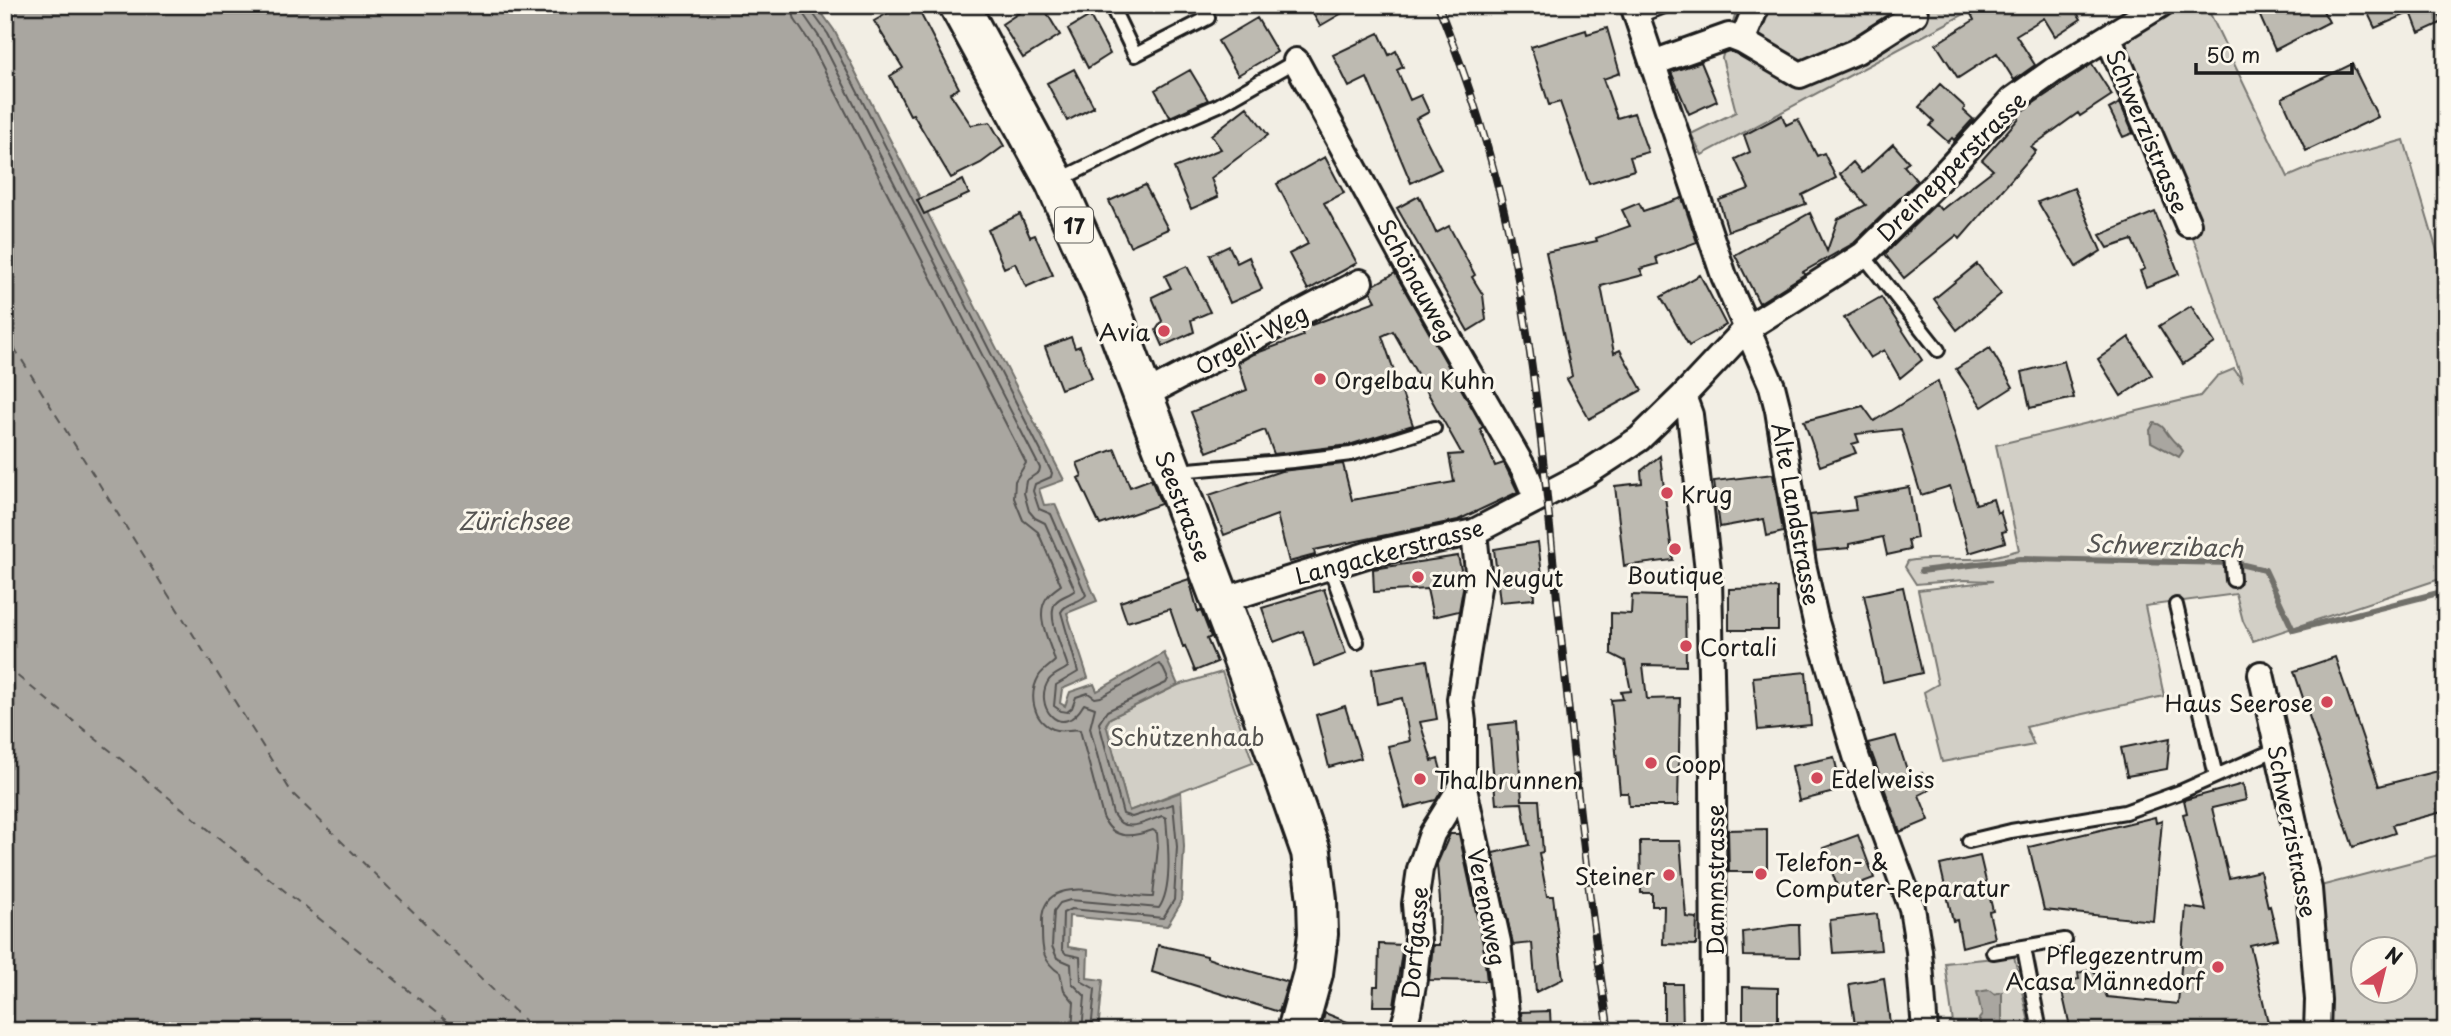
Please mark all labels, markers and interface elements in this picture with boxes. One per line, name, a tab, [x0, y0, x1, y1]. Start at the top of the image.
scale bar	[2196, 32, 2351, 76]
text: 50 m	[2206, 38, 2260, 70]
street label: Schwerzistrasse	[2098, 43, 2198, 219]
street label: Dreinepperstrasse	[1868, 83, 2034, 249]
road number: 17	[1055, 208, 1093, 243]
street label: Schönauweg	[1369, 212, 1465, 348]
street label: Orgeli-Weg	[1188, 295, 1314, 383]
place label: Avia	[1099, 314, 1151, 349]
marker: Avia	[1156, 323, 1172, 339]
place label: Orgelbau Kuhn	[1334, 362, 1495, 397]
marker: Orgelbau Kuhn	[1312, 371, 1328, 387]
street label: Alte Landstrasse	[1764, 420, 1830, 608]
street label: Seestrasse	[1147, 445, 1221, 567]
place label: Krug	[1681, 476, 1732, 511]
marker: Krug	[1659, 485, 1675, 501]
water label: Zürichsee	[459, 502, 570, 538]
street label: Langackerstrasse	[1291, 509, 1487, 593]
water label: Schwerzibach	[2084, 524, 2245, 566]
marker: Boutique	[1667, 541, 1683, 557]
place label: Boutique	[1626, 557, 1724, 592]
place label: zum Neugut	[1432, 560, 1563, 595]
marker: zum Neugut	[1410, 569, 1426, 585]
place label: Cortali	[1700, 629, 1777, 664]
marker: Cortali	[1678, 638, 1694, 654]
place label: Haus Seerose	[2165, 685, 2313, 720]
marker: Haus Seerose	[2319, 694, 2335, 710]
park label: Schützenhaab	[1109, 719, 1265, 754]
street label: Schwerzistrasse	[2259, 742, 2327, 920]
place label: Coop	[1665, 746, 1721, 781]
marker: Coop	[1643, 755, 1659, 771]
place label: Edelweiss	[1831, 761, 1935, 796]
place label: Thalbrunnen	[1434, 762, 1578, 797]
marker: Edelweiss	[1809, 770, 1825, 786]
marker: Thalbrunnen	[1412, 771, 1428, 787]
street label: Dammstrasse	[1697, 804, 1732, 956]
place label: Telefon- & Computer-Reparatur	[1775, 844, 2010, 905]
street label: Verenaweg	[1459, 845, 1517, 969]
place label: Steiner	[1575, 858, 1655, 893]
marker: Telefon- & Computer-Reparatur	[1753, 866, 1769, 882]
marker: Steiner	[1661, 867, 1677, 883]
street label: Dorfgasse	[1392, 885, 1436, 1001]
north arrow	[2350, 934, 2420, 1004]
place label: Pflegezentrum Acasa Männedorf	[2005, 937, 2206, 998]
text: N	[2380, 939, 2409, 971]
marker: Pflegezentrum Acasa Männedorf	[2210, 959, 2226, 975]

